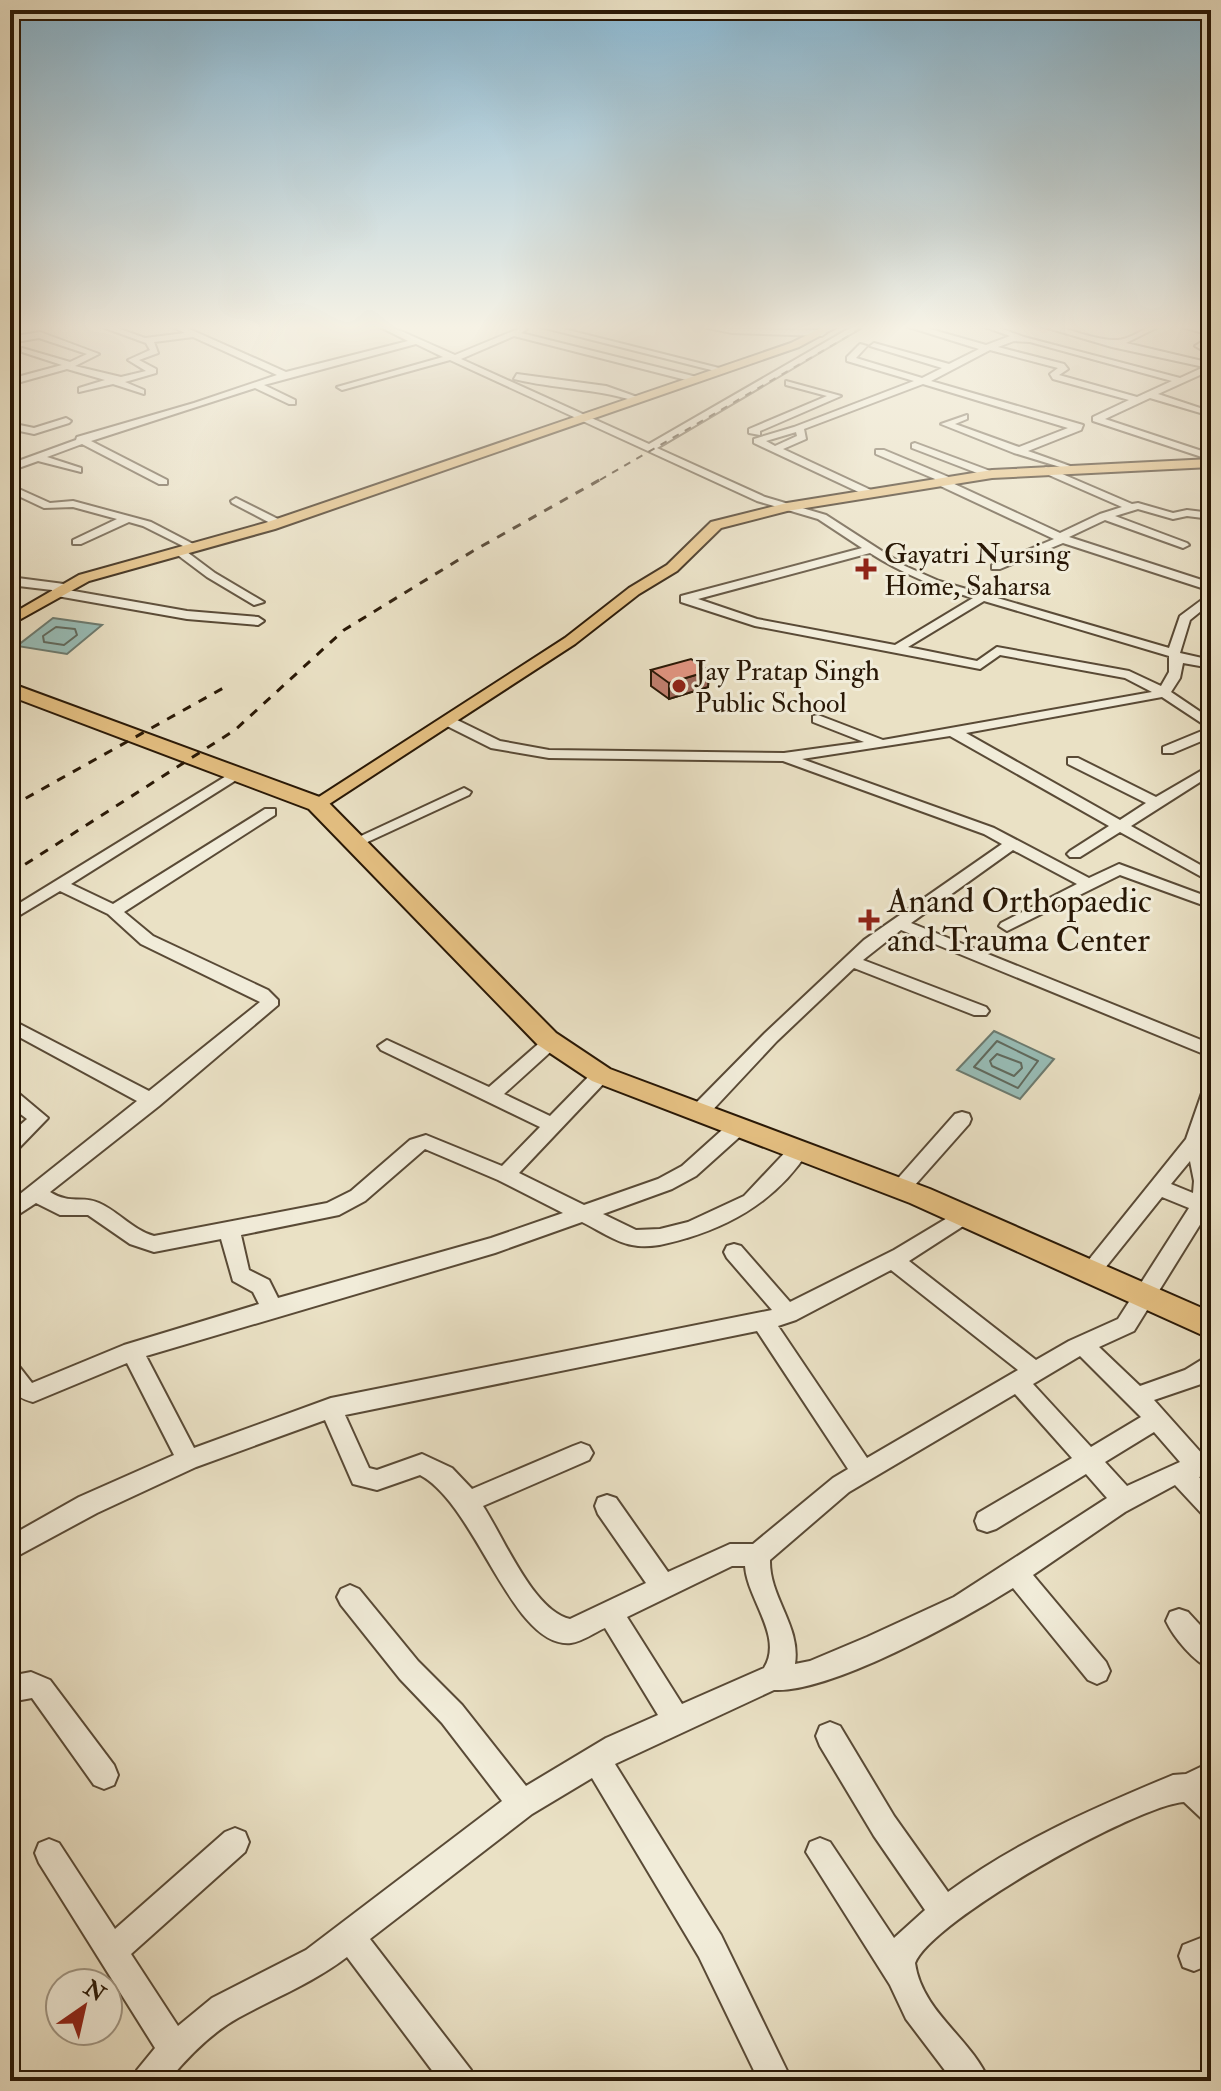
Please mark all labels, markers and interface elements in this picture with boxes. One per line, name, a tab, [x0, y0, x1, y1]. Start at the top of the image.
place label: Gayatri Nursing Home, Saharsa	[884, 537, 1071, 604]
marker: Gayatri Nursing Home, Saharsa	[855, 558, 877, 580]
place label: Jay Pratap Singh Public School	[694, 654, 880, 721]
marker: Jay Pratap Singh Public School	[670, 677, 688, 695]
place label: Anand Orthopaedic and Trauma Center	[886, 880, 1152, 962]
marker: Anand Orthopaedic and Trauma Center	[858, 909, 880, 931]
north arrow	[44, 1967, 124, 2047]
text: N	[78, 1974, 111, 2009]

